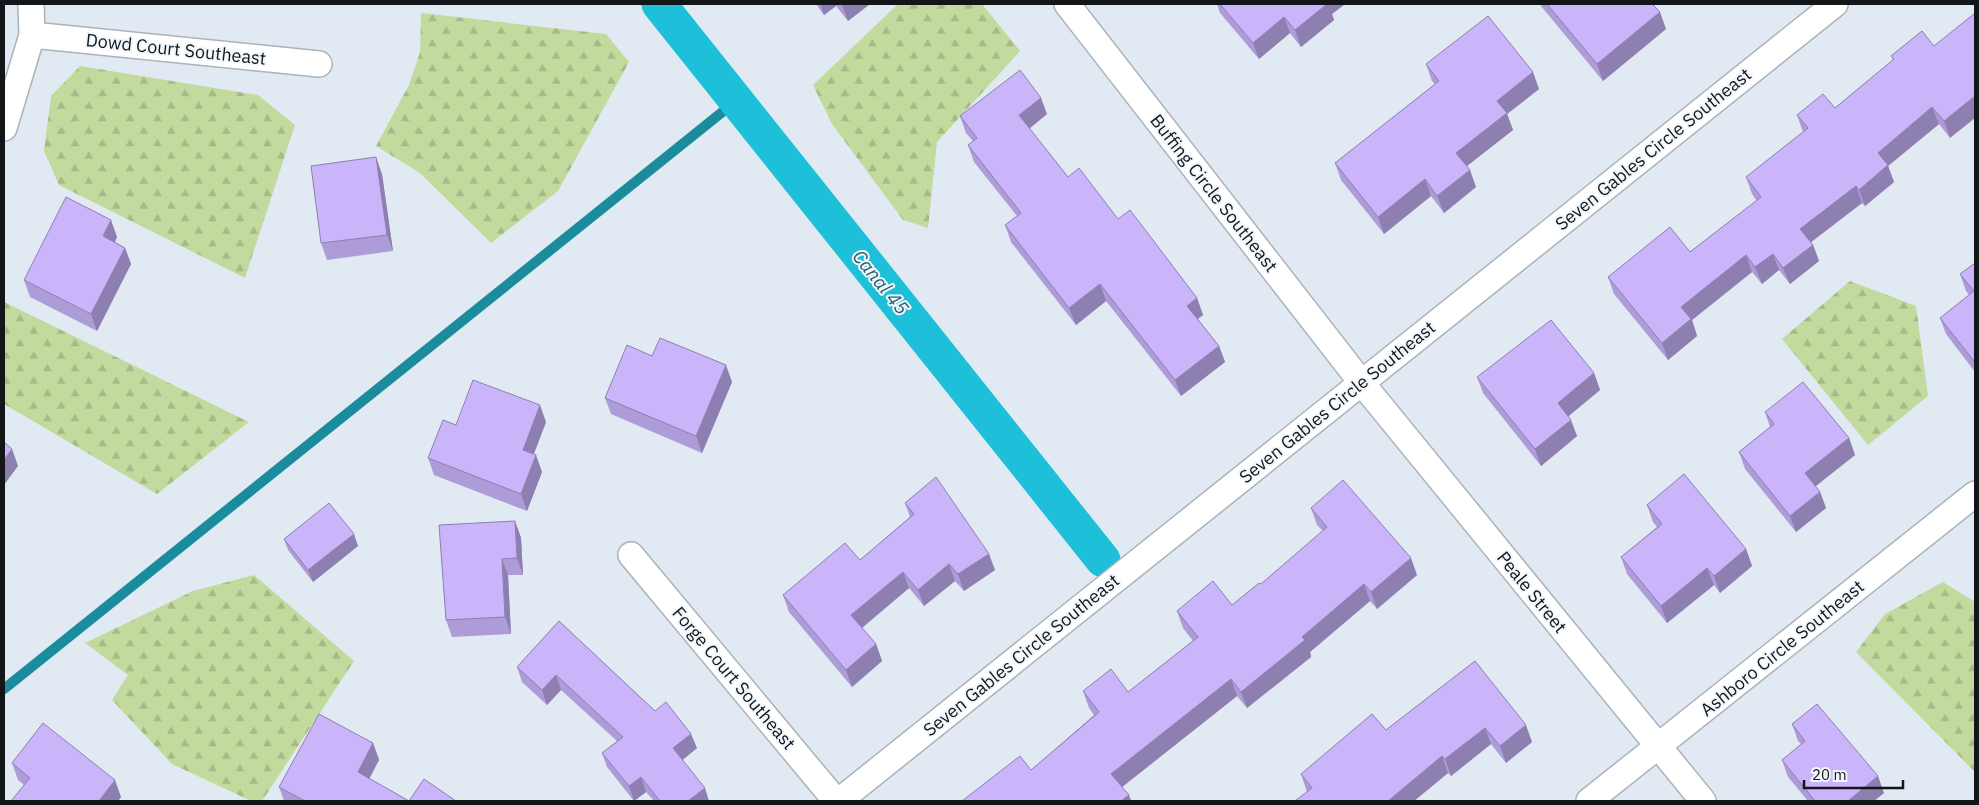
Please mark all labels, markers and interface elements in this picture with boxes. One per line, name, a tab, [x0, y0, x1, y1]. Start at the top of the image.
street label: Dowd Court Southeast	[85, 28, 267, 70]
street label: Seven Gables Circle Southeast	[1550, 63, 1756, 235]
street label: Buffing Circle Southeast	[1145, 109, 1283, 277]
water label: Canal 45	[848, 245, 914, 319]
street label: Seven Gables Circle Southeast	[1234, 316, 1440, 488]
street label: Peale Street	[1492, 547, 1572, 637]
street label: Seven Gables Circle Southeast	[918, 569, 1124, 741]
street label: Ashboro Circle Southeast	[1696, 575, 1868, 721]
street label: Forge Court Southeast	[667, 602, 801, 754]
scale bar	[1804, 758, 1903, 790]
text: 20 m	[1812, 765, 1847, 784]

